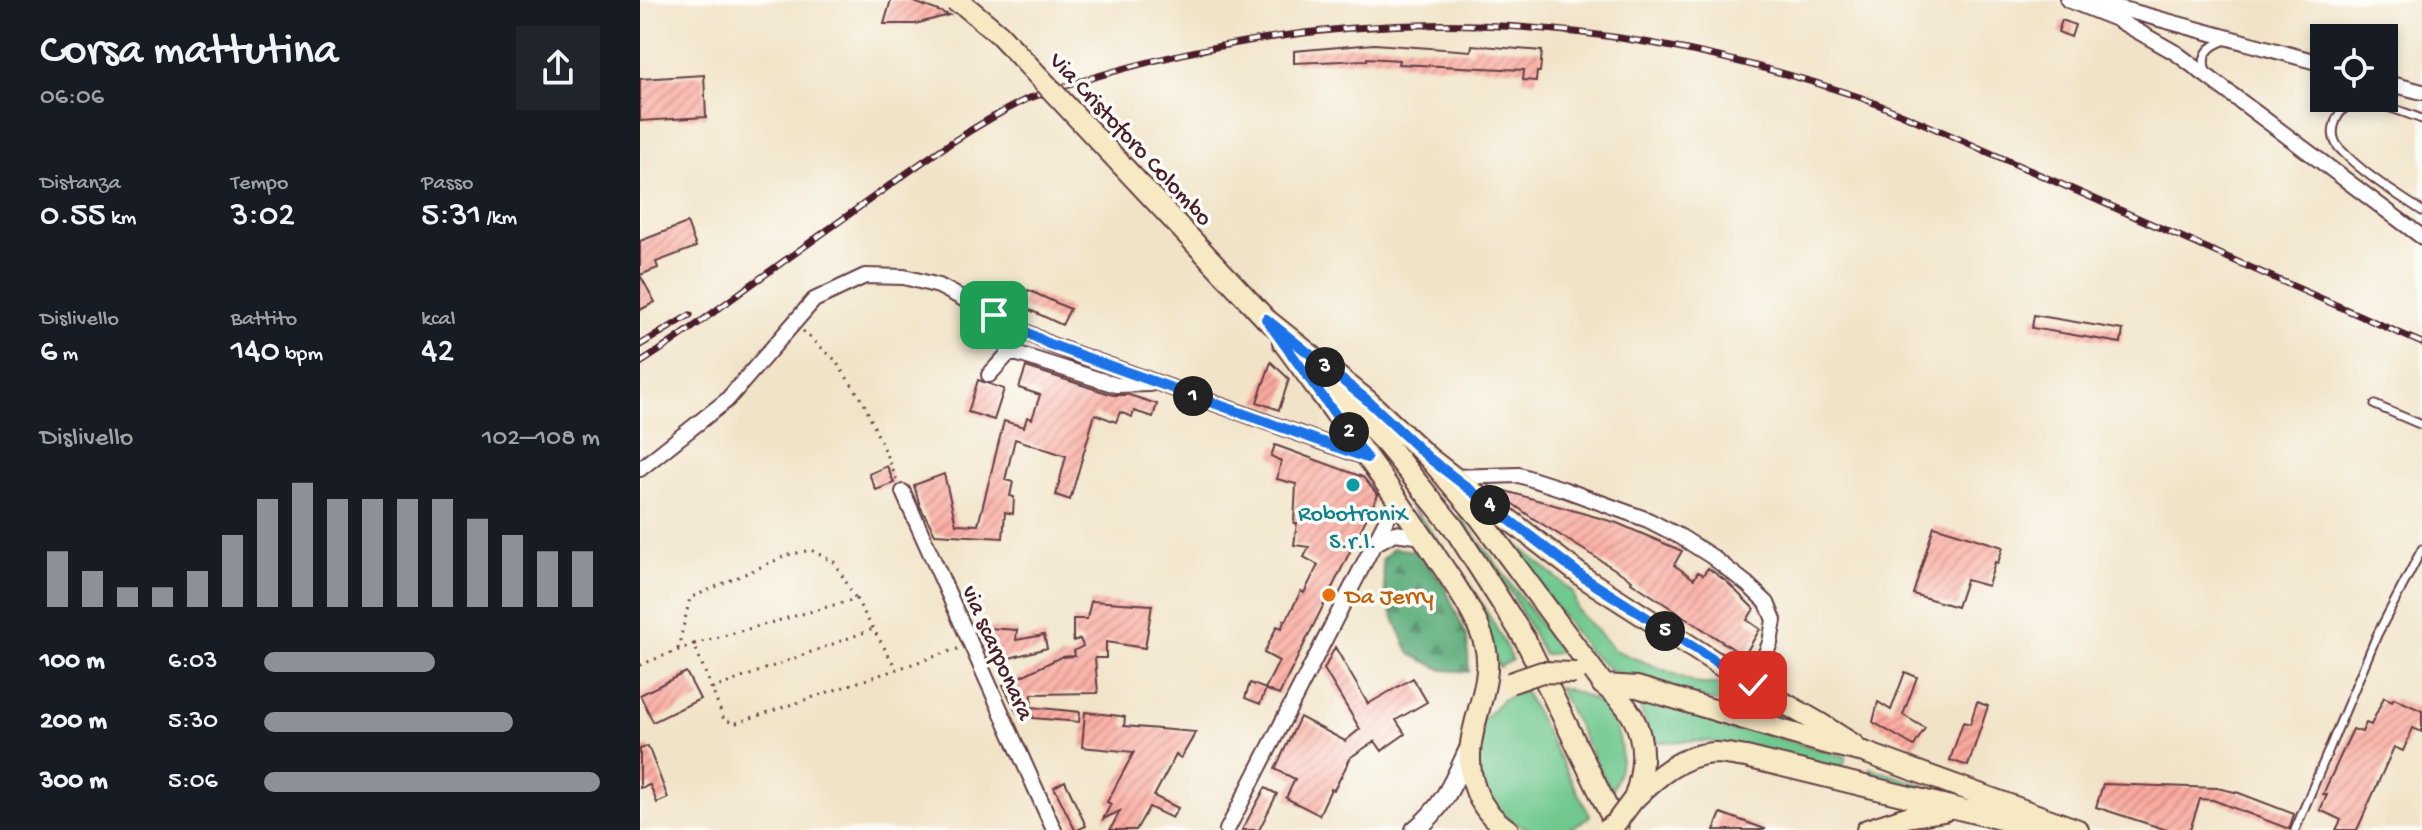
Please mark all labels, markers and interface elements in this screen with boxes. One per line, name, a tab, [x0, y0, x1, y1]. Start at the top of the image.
map controls	[2310, 24, 2398, 112]
button: locate	[2310, 24, 2398, 112]
button: share	[516, 26, 600, 110]
text: Corsa mattutina	[40, 27, 338, 79]
street label: Via Cristoforo Colombo	[1041, 47, 1218, 233]
text: 06:06	[40, 83, 104, 114]
text: Distanza	[40, 171, 121, 197]
text: Tempo	[231, 171, 288, 197]
text: Passo	[421, 171, 473, 197]
text: 0.55	[40, 197, 106, 237]
text: 3:02	[231, 197, 295, 237]
text: 5:31	[421, 197, 481, 237]
text: km	[106, 206, 136, 232]
text: /km	[481, 206, 517, 232]
pin	[960, 281, 1028, 349]
icon: arrive	[972, 293, 1016, 337]
text: Dislivello	[40, 307, 119, 333]
text: Battito	[231, 307, 297, 333]
text: kcal	[421, 307, 456, 333]
text: 6	[40, 333, 57, 373]
text: 140	[231, 333, 280, 373]
text: 42	[421, 333, 454, 373]
text: m	[57, 342, 78, 368]
text: bpm	[280, 342, 323, 368]
pin: 3	[1305, 347, 1345, 387]
text: 3	[1319, 354, 1331, 380]
pin: 1	[1173, 376, 1213, 416]
text: 1	[1189, 383, 1197, 409]
pin: 2	[1329, 412, 1369, 452]
text: 2	[1344, 419, 1354, 445]
text: Dislivello	[40, 424, 133, 455]
text: 102–108 m	[482, 424, 600, 455]
marker: RobotroniX S.r.l.	[1344, 476, 1362, 494]
pin: 4	[1470, 485, 1510, 525]
text: 4	[1485, 492, 1495, 518]
place label: RobotroniX S.r.l.	[1298, 501, 1409, 558]
street label: via scarponara	[953, 582, 1039, 726]
place label: Da Jerry	[1343, 584, 1434, 613]
marker: Da Jerry	[1320, 586, 1338, 604]
pin: 5	[1645, 611, 1685, 651]
text: 5	[1659, 618, 1671, 644]
text: 100 m	[40, 647, 105, 678]
text: 6:03	[168, 647, 218, 678]
pin	[1719, 651, 1787, 719]
icon: check	[1731, 663, 1775, 707]
text: 200 m	[40, 707, 107, 738]
text: 5:30	[168, 707, 218, 738]
text: 300 m	[40, 767, 108, 798]
text: 5:06	[168, 767, 218, 798]

